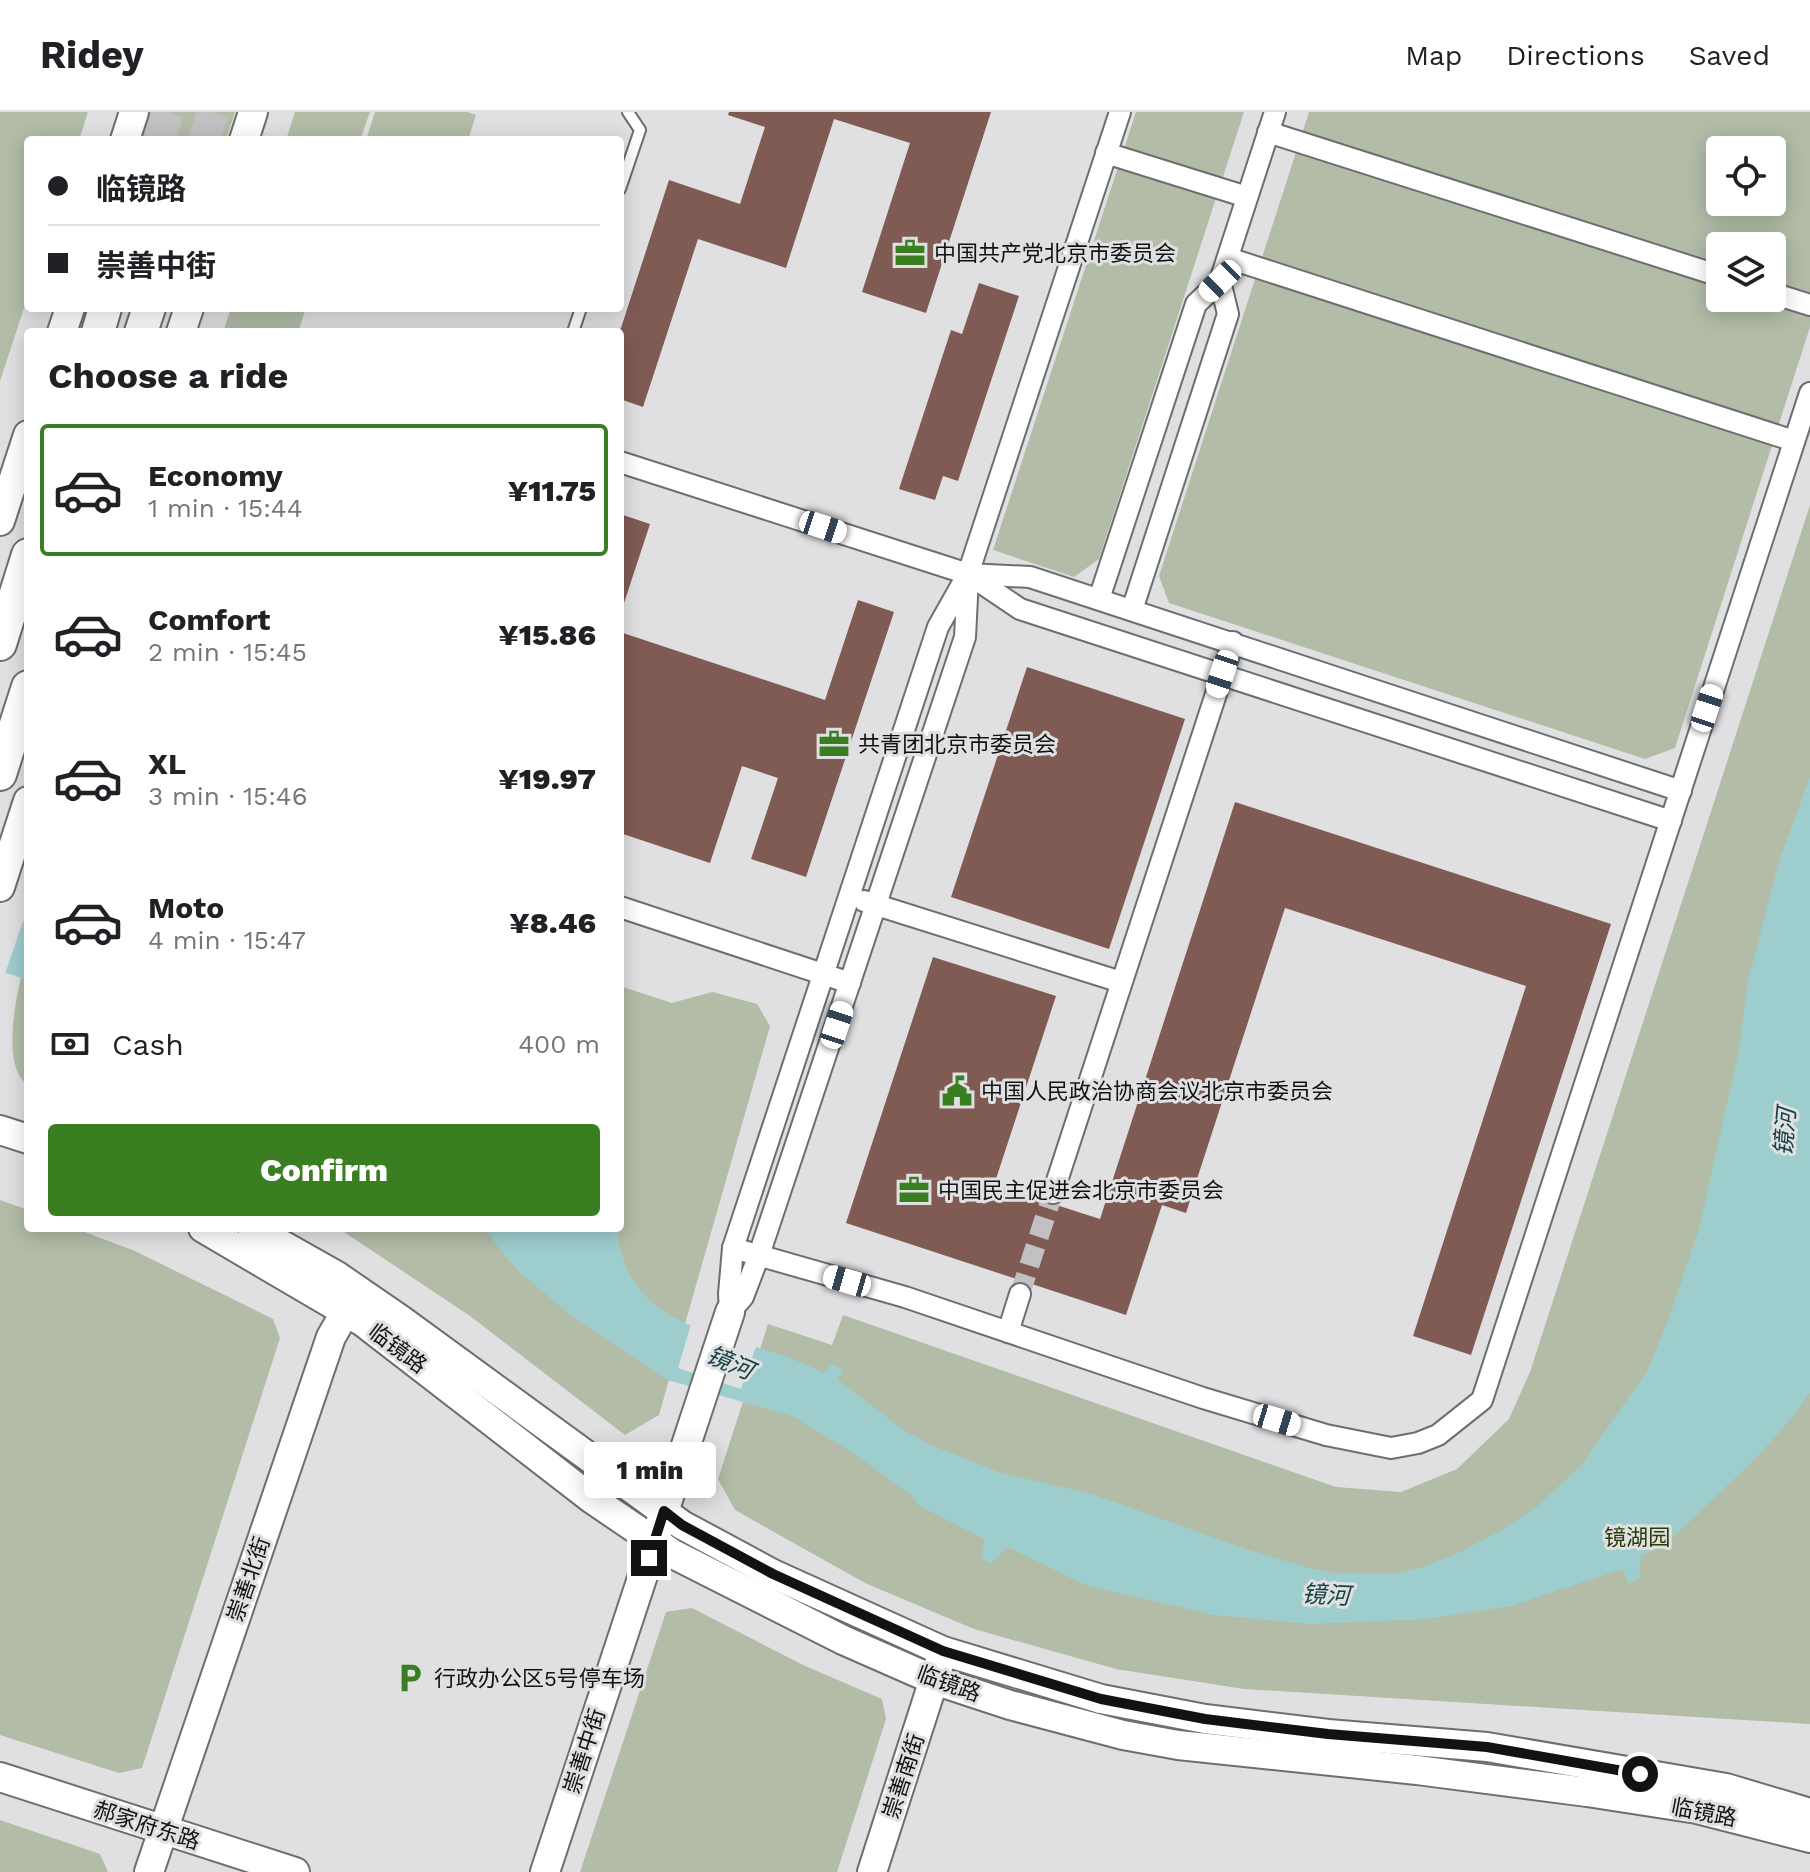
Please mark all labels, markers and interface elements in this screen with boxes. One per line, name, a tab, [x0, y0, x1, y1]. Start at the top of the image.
text: Ridey	[40, 33, 144, 77]
text: Map	[1405, 39, 1462, 72]
text: Directions	[1506, 39, 1645, 72]
text: Saved	[1689, 39, 1770, 72]
map controls	[1706, 136, 1786, 312]
button: locate	[1706, 136, 1786, 216]
text: 临镜路	[96, 171, 186, 206]
button: layers	[1706, 232, 1786, 312]
office icon: 中国共产党北京市委员会	[893, 236, 927, 270]
place label: 中国共产党北京市委员会	[934, 241, 1176, 266]
text: 崇善中街	[96, 248, 216, 283]
car	[1194, 256, 1246, 306]
text: Choose a ride	[48, 355, 288, 397]
icon: car	[52, 454, 124, 526]
text: Economy	[148, 458, 283, 493]
text: ¥11.75	[508, 473, 596, 508]
text: 1 min · 15:44	[148, 493, 303, 523]
car	[796, 508, 850, 546]
icon: car	[52, 598, 124, 670]
text: Comfort	[148, 602, 270, 637]
text: ¥15.86	[498, 617, 596, 652]
text: 2 min · 15:45	[148, 637, 307, 667]
car	[1203, 647, 1241, 701]
car	[1688, 681, 1726, 735]
office icon: 共青团北京市委员会	[817, 727, 851, 761]
place label: 共青团北京市委员会	[858, 732, 1056, 757]
icon: car	[52, 742, 124, 814]
text: XL	[148, 746, 186, 781]
text: ¥19.97	[498, 761, 596, 796]
text: 3 min · 15:46	[148, 781, 308, 811]
icon: car	[52, 886, 124, 958]
text: Moto	[148, 890, 224, 925]
text: ¥8.46	[509, 905, 596, 940]
text: 4 min · 15:47	[148, 925, 306, 955]
car	[818, 998, 856, 1052]
icon: cash	[48, 1022, 92, 1066]
text: Cash	[112, 1027, 184, 1062]
text: 400 m	[518, 1029, 600, 1059]
public building icon: 中国人民政治协商会议北京市委员会	[940, 1074, 974, 1108]
place label: 中国人民政治协商会议北京市委员会	[981, 1079, 1333, 1104]
water label: 镜河	[1769, 1103, 1801, 1157]
button: Confirm	[48, 1124, 600, 1216]
office icon: 中国民主促进会北京市委员会	[897, 1173, 931, 1207]
place label: 中国民主促进会北京市委员会	[938, 1178, 1224, 1203]
car	[821, 1263, 873, 1299]
street label: 临镜路	[364, 1319, 432, 1378]
water label: 镜河	[702, 1341, 761, 1387]
car	[1251, 1402, 1303, 1438]
callout: 1 min	[583, 1442, 715, 1498]
text: 1 min	[617, 1455, 683, 1485]
park label: 镜湖园	[1604, 1525, 1670, 1550]
street label: 崇善北街	[222, 1533, 275, 1625]
route end	[631, 1540, 667, 1576]
water label: 镜河	[1301, 1580, 1355, 1610]
street label: 临镜路	[914, 1660, 984, 1707]
parking icon: 行政办公区5号停车场	[393, 1661, 427, 1695]
place label: 行政办公区5号停车场	[434, 1666, 645, 1691]
street label: 崇善中街	[559, 1705, 610, 1797]
street label: 崇善南街	[878, 1730, 929, 1822]
route start	[1622, 1756, 1658, 1792]
street label: 临镜路	[1669, 1794, 1739, 1831]
street label: 郝家府东路	[91, 1797, 203, 1854]

